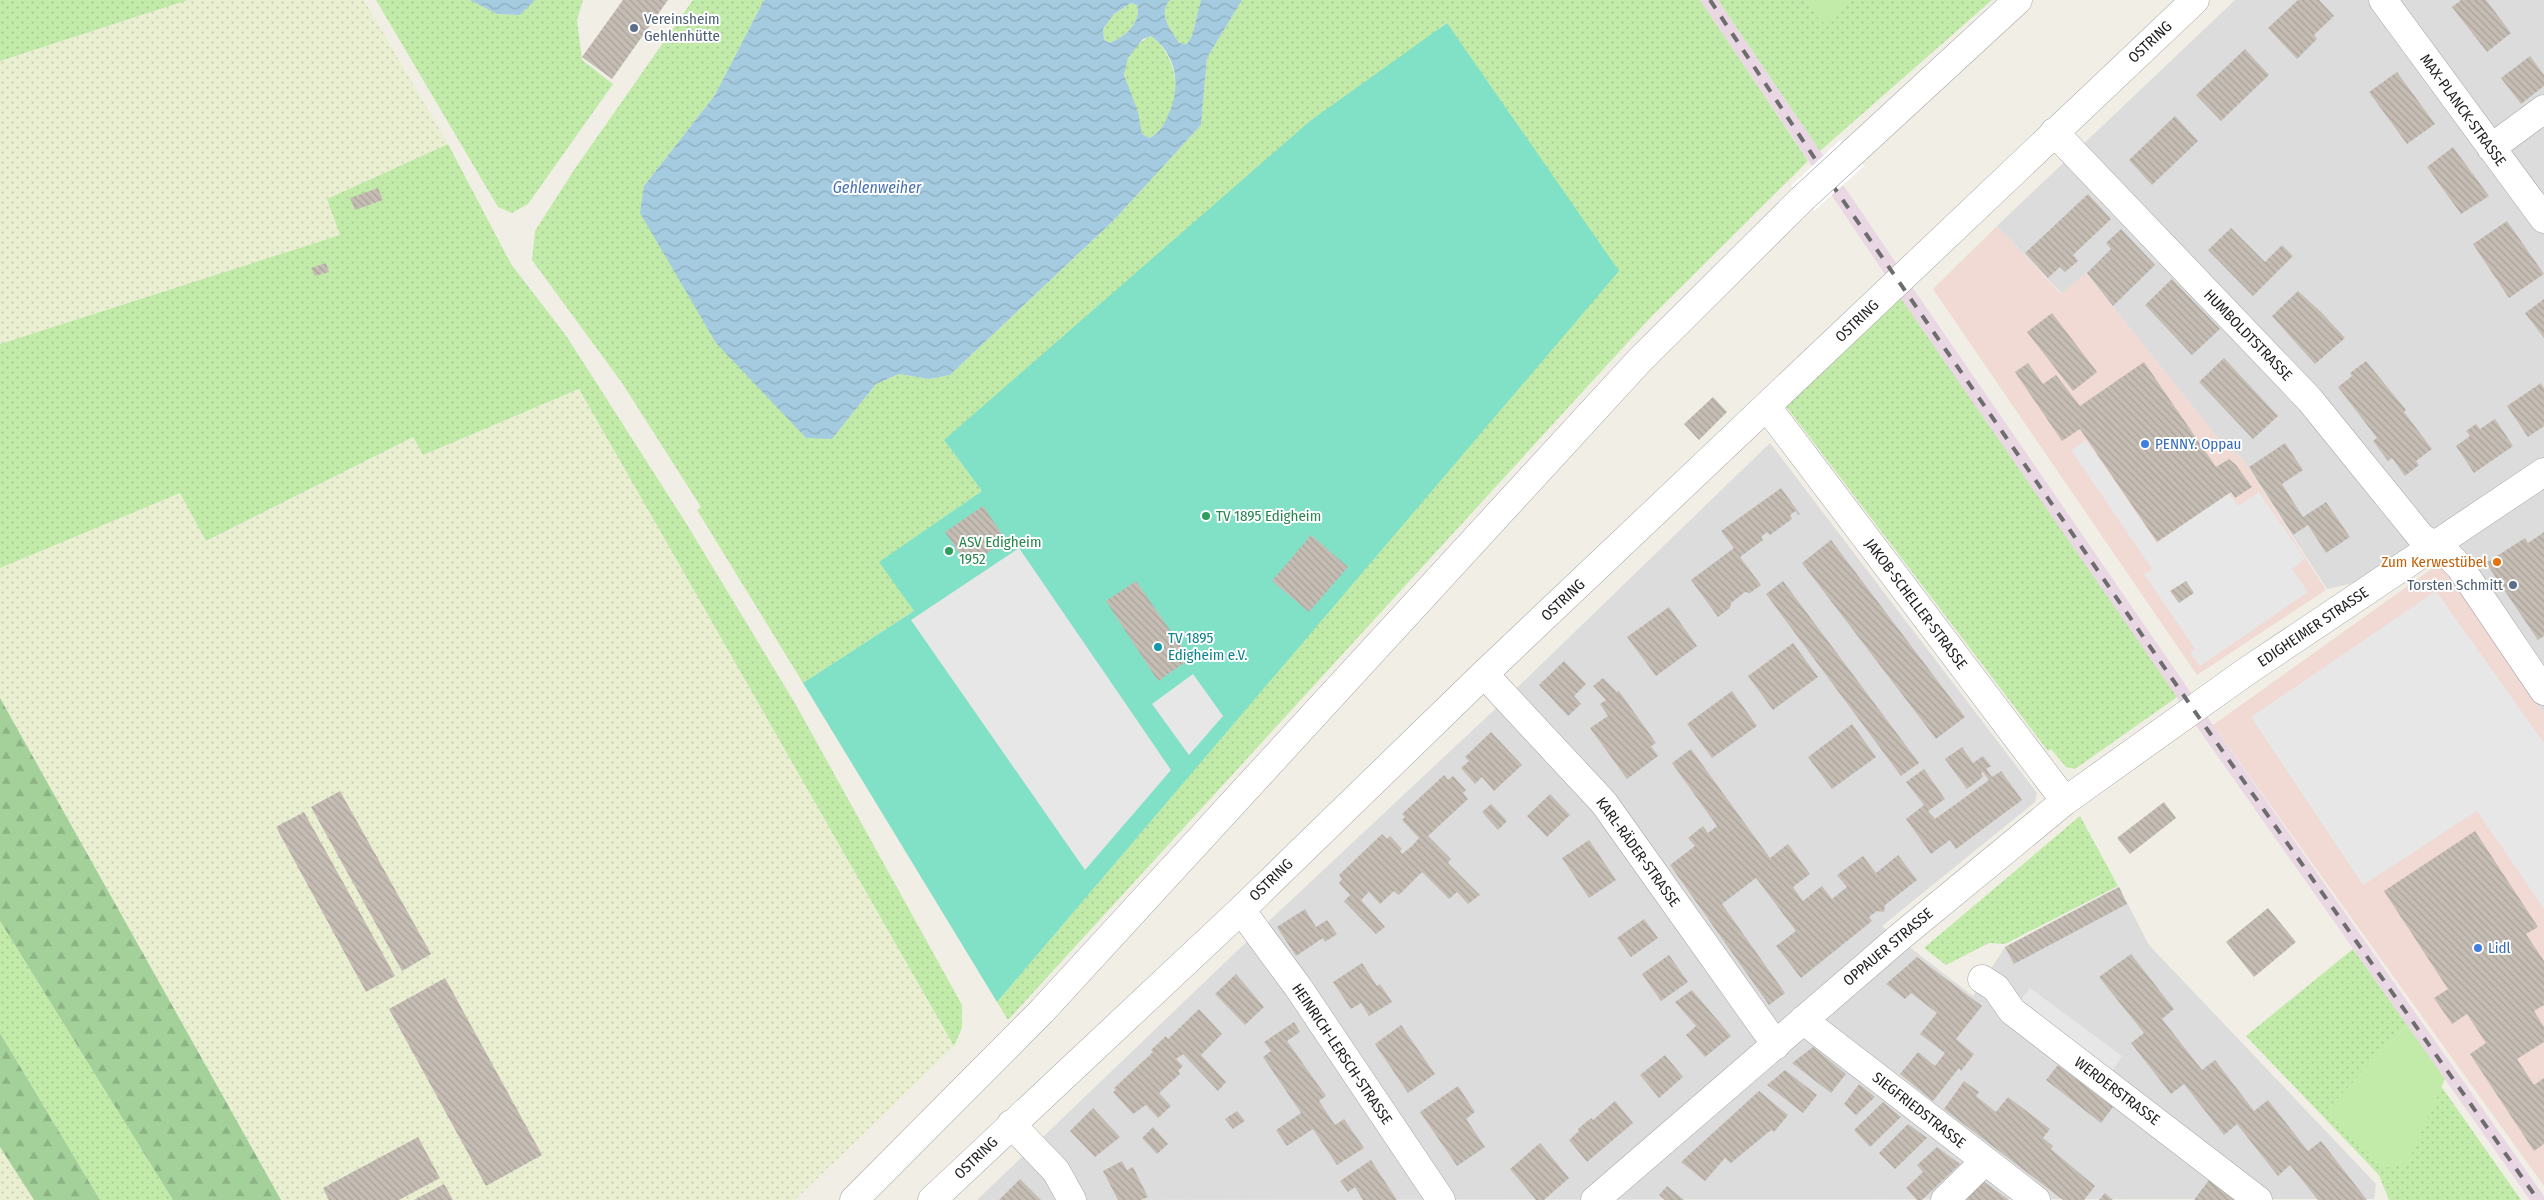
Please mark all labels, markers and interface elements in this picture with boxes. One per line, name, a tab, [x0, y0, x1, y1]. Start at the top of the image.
place label: Vereinsheim Gehlenhütte	[644, 10, 720, 45]
street label: OSTRING	[2124, 17, 2176, 67]
marker: Vereinsheim Gehlenhütte	[628, 22, 640, 34]
street label: MAX-PLANCK-STRASSE	[2416, 50, 2510, 170]
water label: Gehlenweiher	[833, 178, 922, 197]
street label: HUMBOLDTSTRASSE	[2200, 286, 2296, 384]
street label: OSTRING	[1832, 296, 1882, 346]
place label: PENNY. Oppau	[2155, 435, 2241, 453]
marker: PENNY. Oppau	[2139, 438, 2151, 450]
place label: TV 1895 Edigheim	[1216, 507, 1321, 525]
marker: TV 1895 Edigheim	[1200, 510, 1212, 522]
place label: ASV Edigheim 1952	[959, 533, 1041, 568]
street label: JAKOB-SCHELLER-STRASSE	[1861, 535, 1971, 673]
marker: ASV Edigheim 1952	[943, 545, 955, 557]
place label: Zum Kerwestübel	[2381, 553, 2487, 571]
marker: Zum Kerwestübel	[2491, 556, 2503, 568]
street label: OSTRING	[1537, 575, 1589, 625]
place label: Torsten Schmitt	[2407, 576, 2503, 594]
marker: Torsten Schmitt	[2507, 579, 2519, 591]
street label: EDIGHEIMER STRASSE	[2254, 583, 2372, 671]
place label: TV 1895 Edigheim e.V.	[1168, 629, 1248, 664]
marker: TV 1895 Edigheim e.V.	[1152, 641, 1164, 653]
street label: KARL-RÄDER-STRASSE	[1592, 794, 1684, 910]
street label: OSTRING	[1246, 855, 1296, 905]
street label: OPPAUER STRASSE	[1840, 904, 1936, 990]
place label: Lidl	[2488, 939, 2510, 957]
marker: Lidl	[2472, 942, 2484, 954]
street label: HEINRICH-LERSCH-STRASSE	[1288, 980, 1396, 1128]
street label: WERDERSTRASSE	[2071, 1053, 2163, 1129]
street label: SIEGFRIEDSTRASSE	[1869, 1068, 1969, 1152]
street label: OSTRING	[951, 1133, 1001, 1183]

